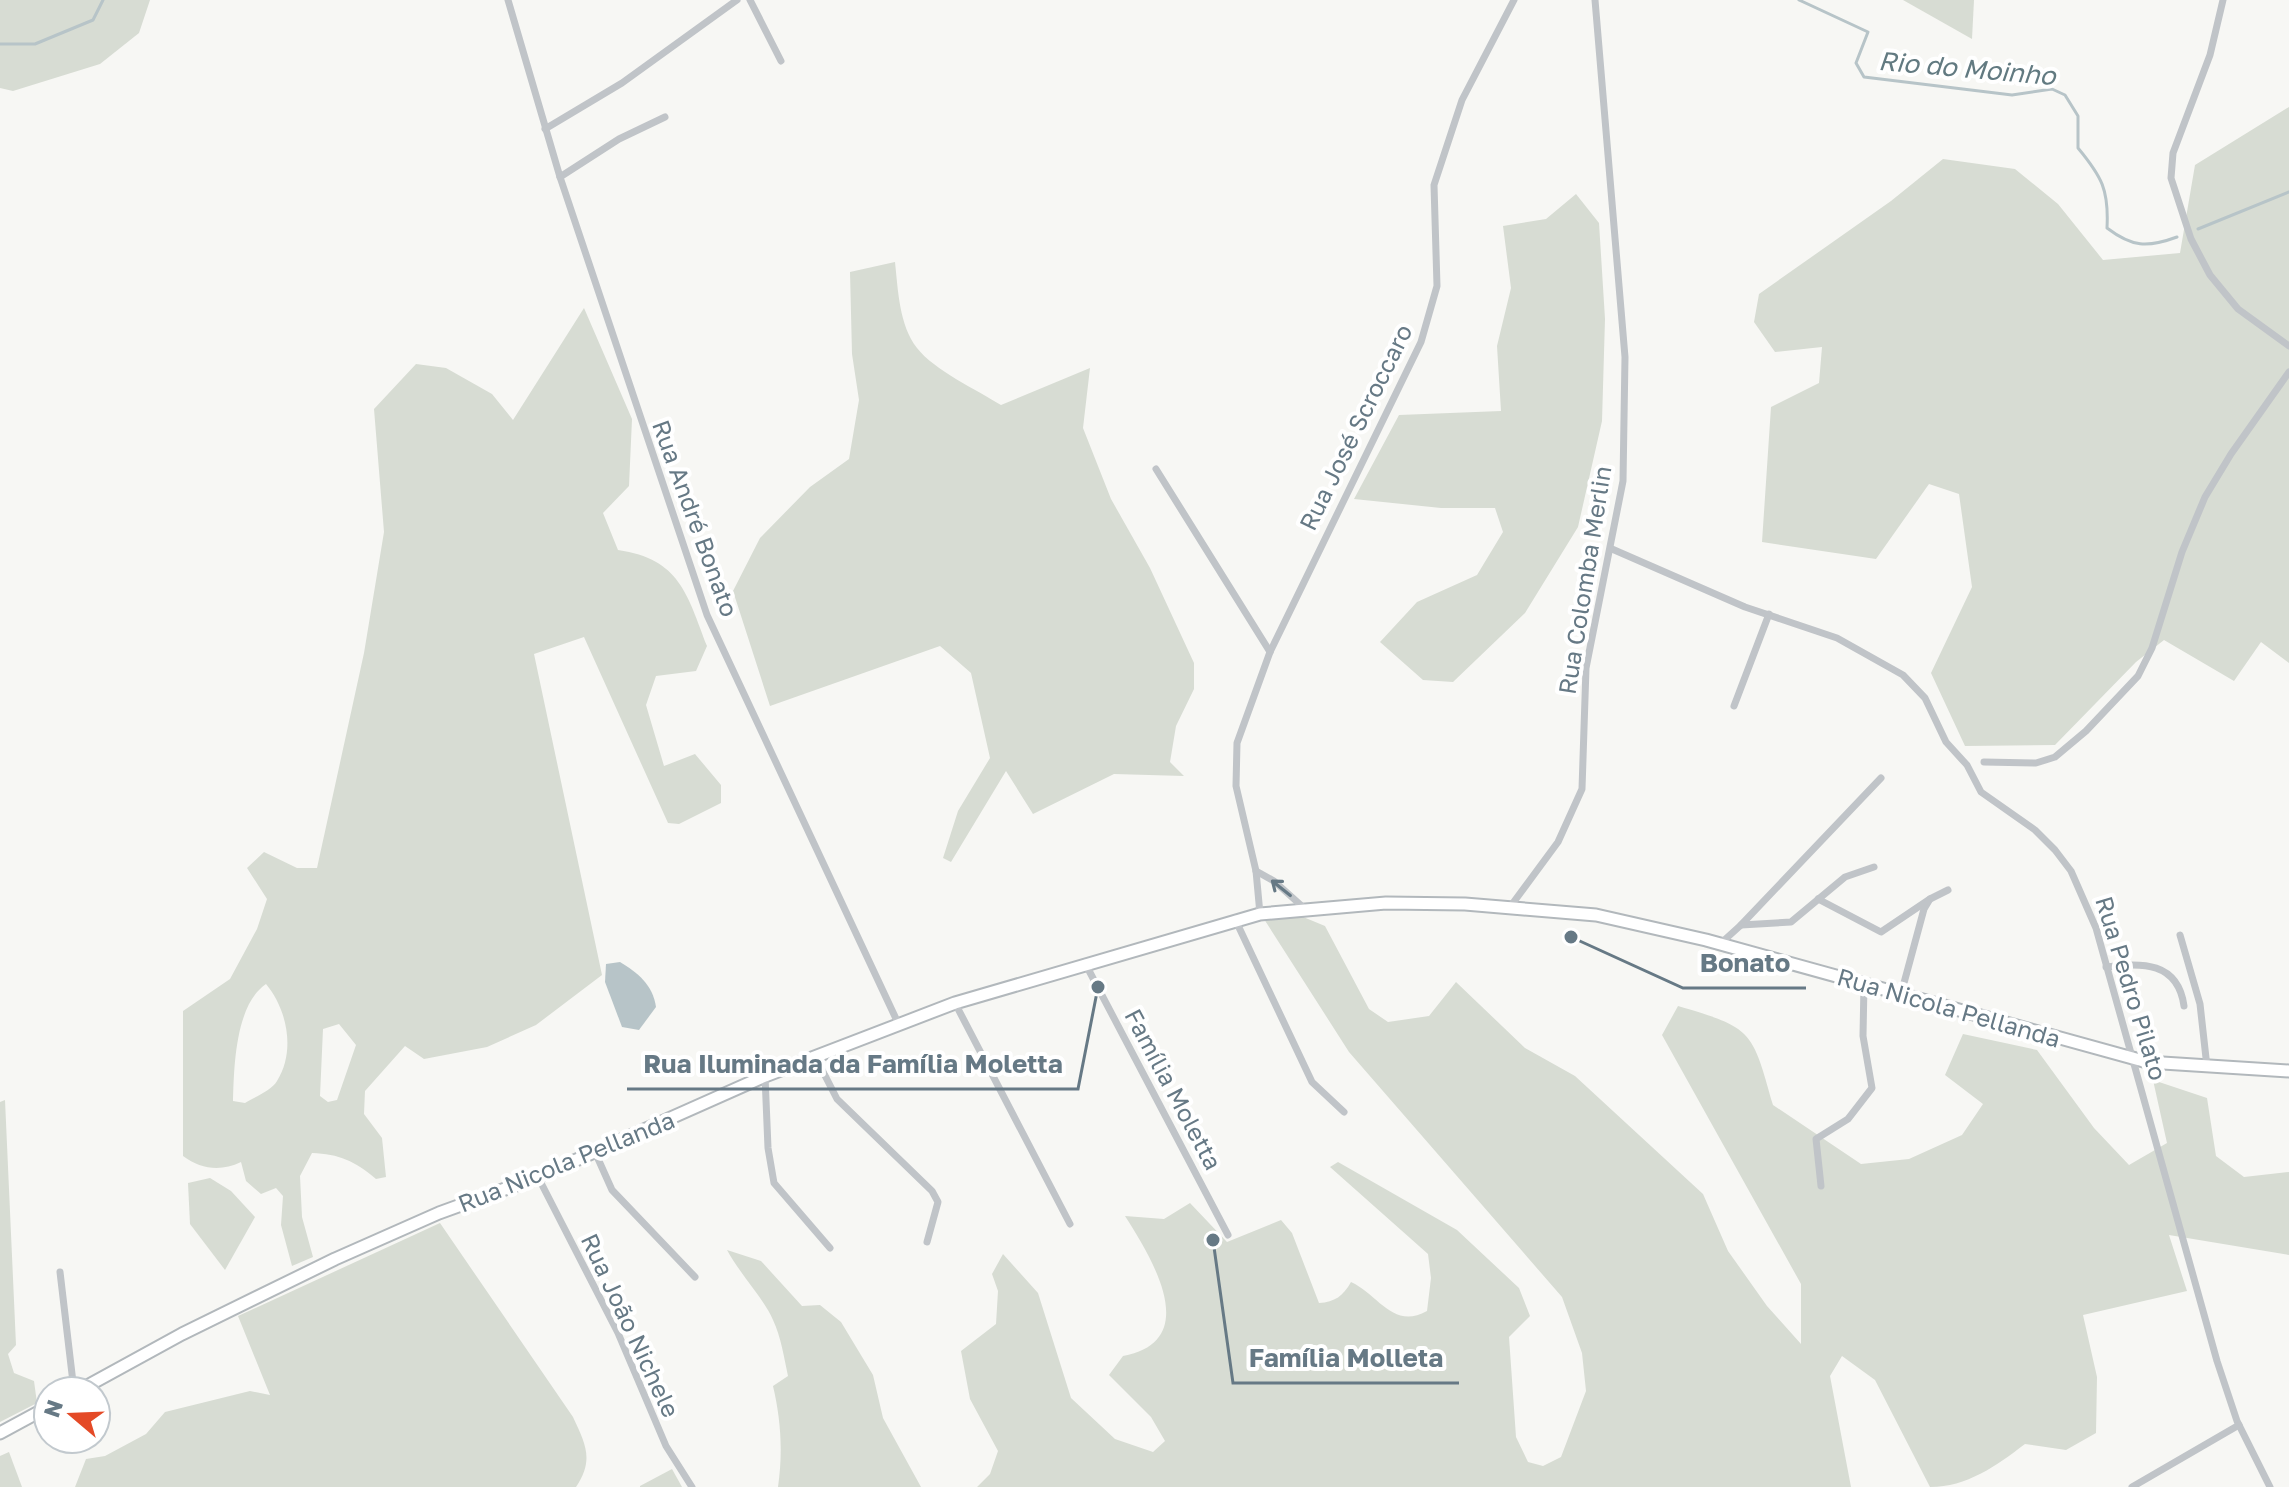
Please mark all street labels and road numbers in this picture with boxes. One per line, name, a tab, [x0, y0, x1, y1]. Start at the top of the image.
street label: Rua José Scroccaro	[1293, 319, 1417, 535]
street label: Rua André Bonato	[647, 416, 745, 620]
street label: Rua Colomba Merlin	[1552, 464, 1616, 696]
street label: Rua Pedro Pilato	[2090, 893, 2174, 1083]
street label: Rua Nicola Pellanda	[1834, 961, 2064, 1053]
street label: Família Moletta	[1119, 1004, 1229, 1174]
street label: Rua Nicola Pellanda	[454, 1104, 678, 1218]
street label: Rua João Nichele	[576, 1229, 686, 1421]

